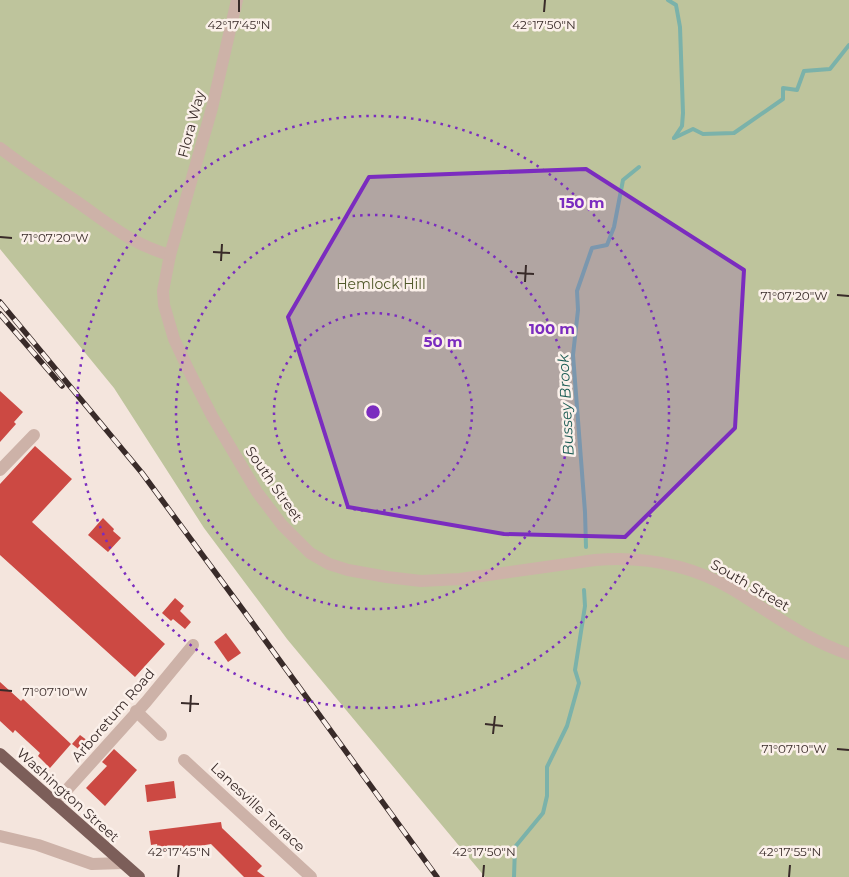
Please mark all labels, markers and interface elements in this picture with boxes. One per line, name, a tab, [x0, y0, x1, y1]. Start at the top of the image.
text: 42°17'45"N	[208, 17, 270, 32]
text: 42°17'50"N	[512, 17, 576, 32]
street label: Flora Way	[173, 88, 209, 160]
text: 150 m	[560, 193, 604, 212]
text: 71°07'20"W	[21, 230, 89, 245]
park label: Hemlock Hill	[336, 275, 426, 293]
text: 71°07'20"W	[760, 288, 828, 303]
text: 100 m	[529, 319, 575, 338]
text: 50 m	[423, 332, 463, 351]
water label: Bussey Brook	[553, 353, 578, 456]
centre of rings	[364, 403, 382, 421]
street label: South Street	[241, 443, 307, 525]
street label: South Street	[707, 555, 793, 615]
street label: Arboretum Road	[68, 665, 158, 765]
text: 71°07'10"W	[22, 684, 88, 699]
text: 71°07'10"W	[761, 741, 827, 756]
street label: Washington Street	[13, 744, 123, 846]
street label: Lanesville Terrace	[207, 759, 309, 855]
text: 42°17'45"N	[148, 844, 210, 859]
text: 42°17'50"N	[452, 844, 516, 859]
text: 42°17'55"N	[759, 844, 821, 859]

